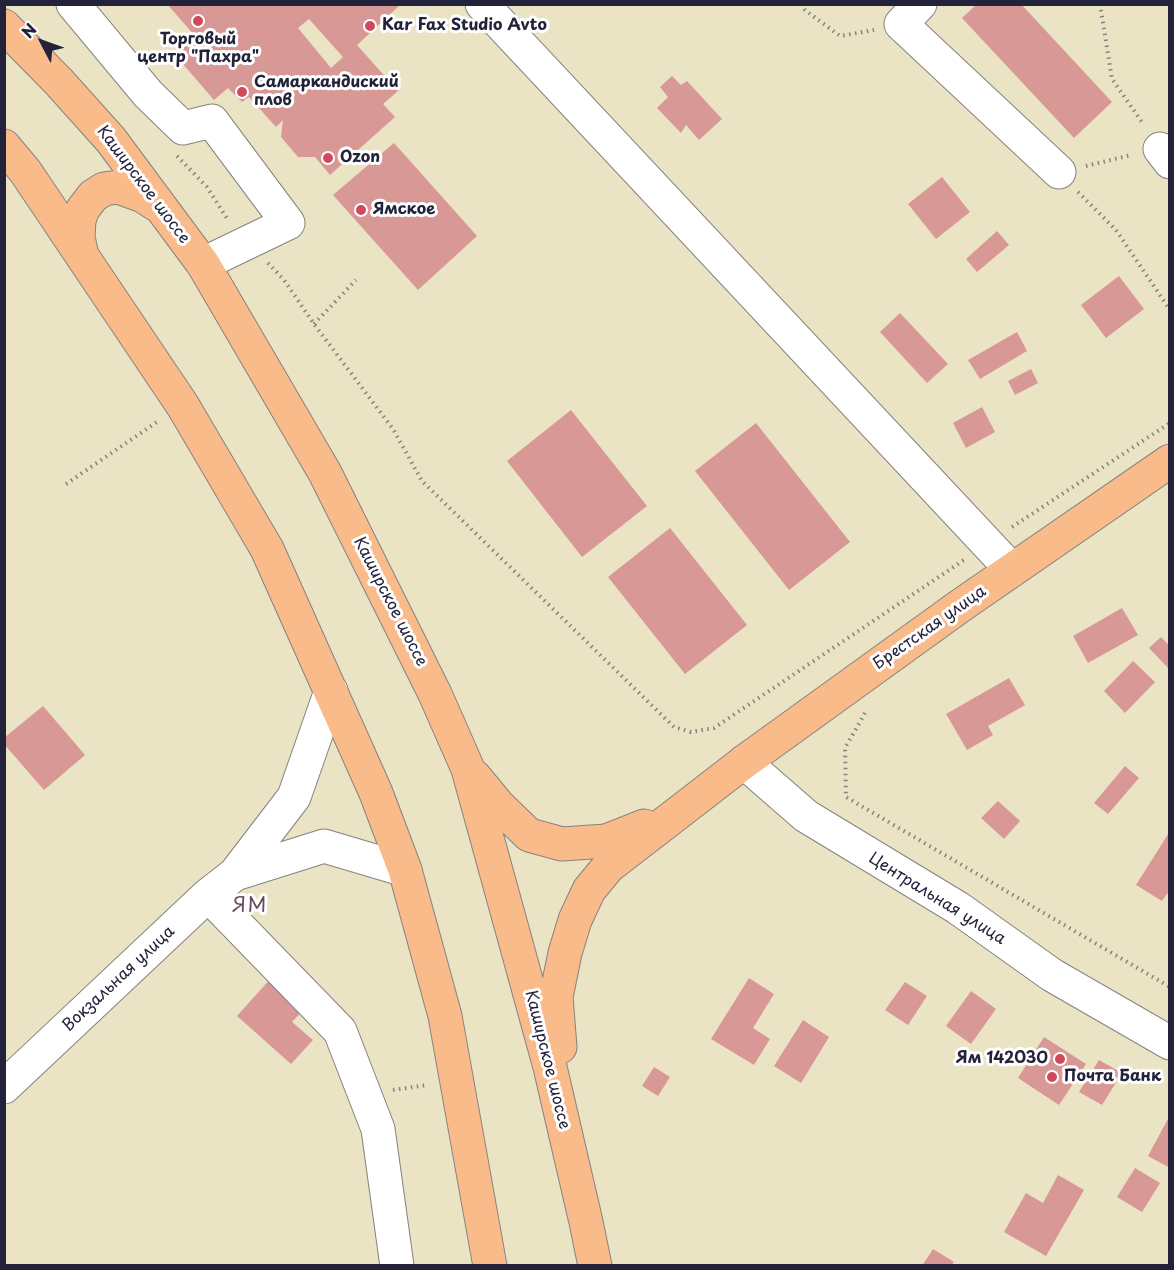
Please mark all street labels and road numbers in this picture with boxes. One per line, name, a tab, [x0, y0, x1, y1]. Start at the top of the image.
street label: Каширское шоссе	[93, 122, 193, 248]
street label: Каширское шоссе	[349, 534, 431, 670]
street label: Брестская улица	[870, 582, 990, 674]
street label: Центральная улица	[865, 849, 1009, 949]
street label: Вокзальная улица	[59, 922, 179, 1036]
street label: Каширское шоссе	[520, 989, 574, 1131]

